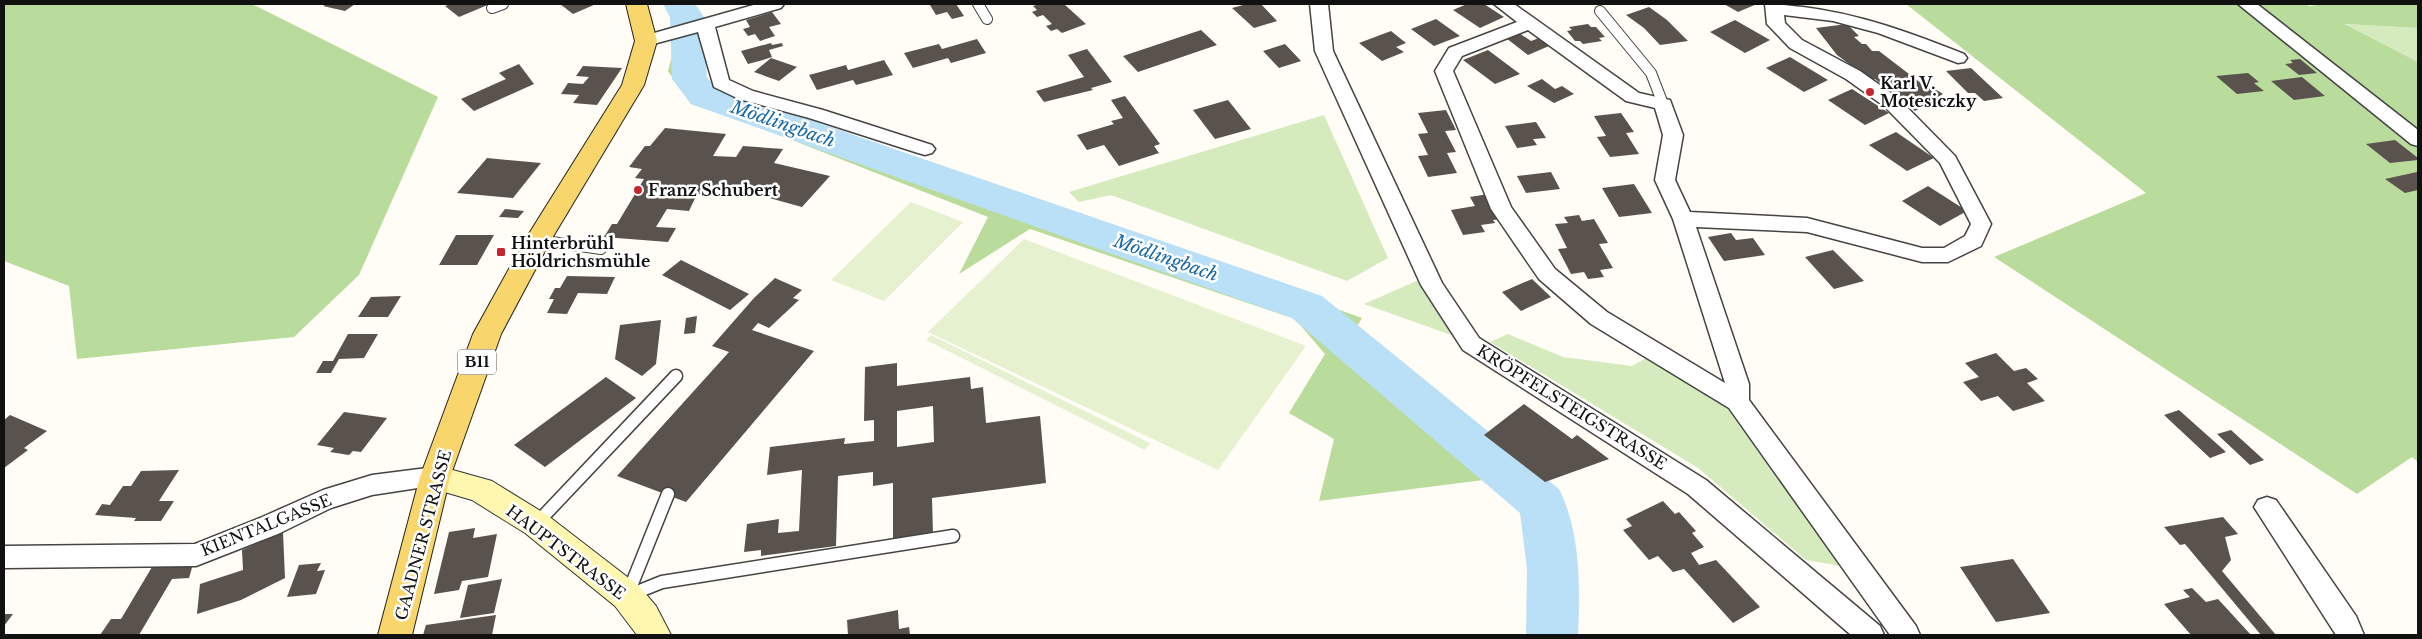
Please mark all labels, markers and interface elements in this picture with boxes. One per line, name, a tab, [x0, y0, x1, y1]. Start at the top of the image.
place label: Karl V. Motesiczky	[1880, 73, 1977, 111]
marker: Karl V. Motesiczky	[1864, 86, 1876, 98]
water label: Mödlingbach	[727, 96, 838, 152]
place label: Franz Schubert	[648, 180, 779, 200]
marker: Franz Schubert	[632, 184, 644, 196]
water label: Mödlingbach	[1110, 230, 1221, 286]
place label: Hinterbrühl Höldrichsmühle	[511, 233, 650, 271]
marker: Hinterbrühl Höldrichsmühle	[495, 246, 507, 258]
street label: KRÖPFELSTEIGSTRASSE	[1473, 340, 1671, 474]
road number: B11	[458, 350, 496, 374]
street label: GAADNER STRASSE	[391, 448, 455, 622]
street label: KIENTALGASSE	[198, 490, 334, 560]
street label: HAUPTSTRASSE	[502, 501, 630, 603]

